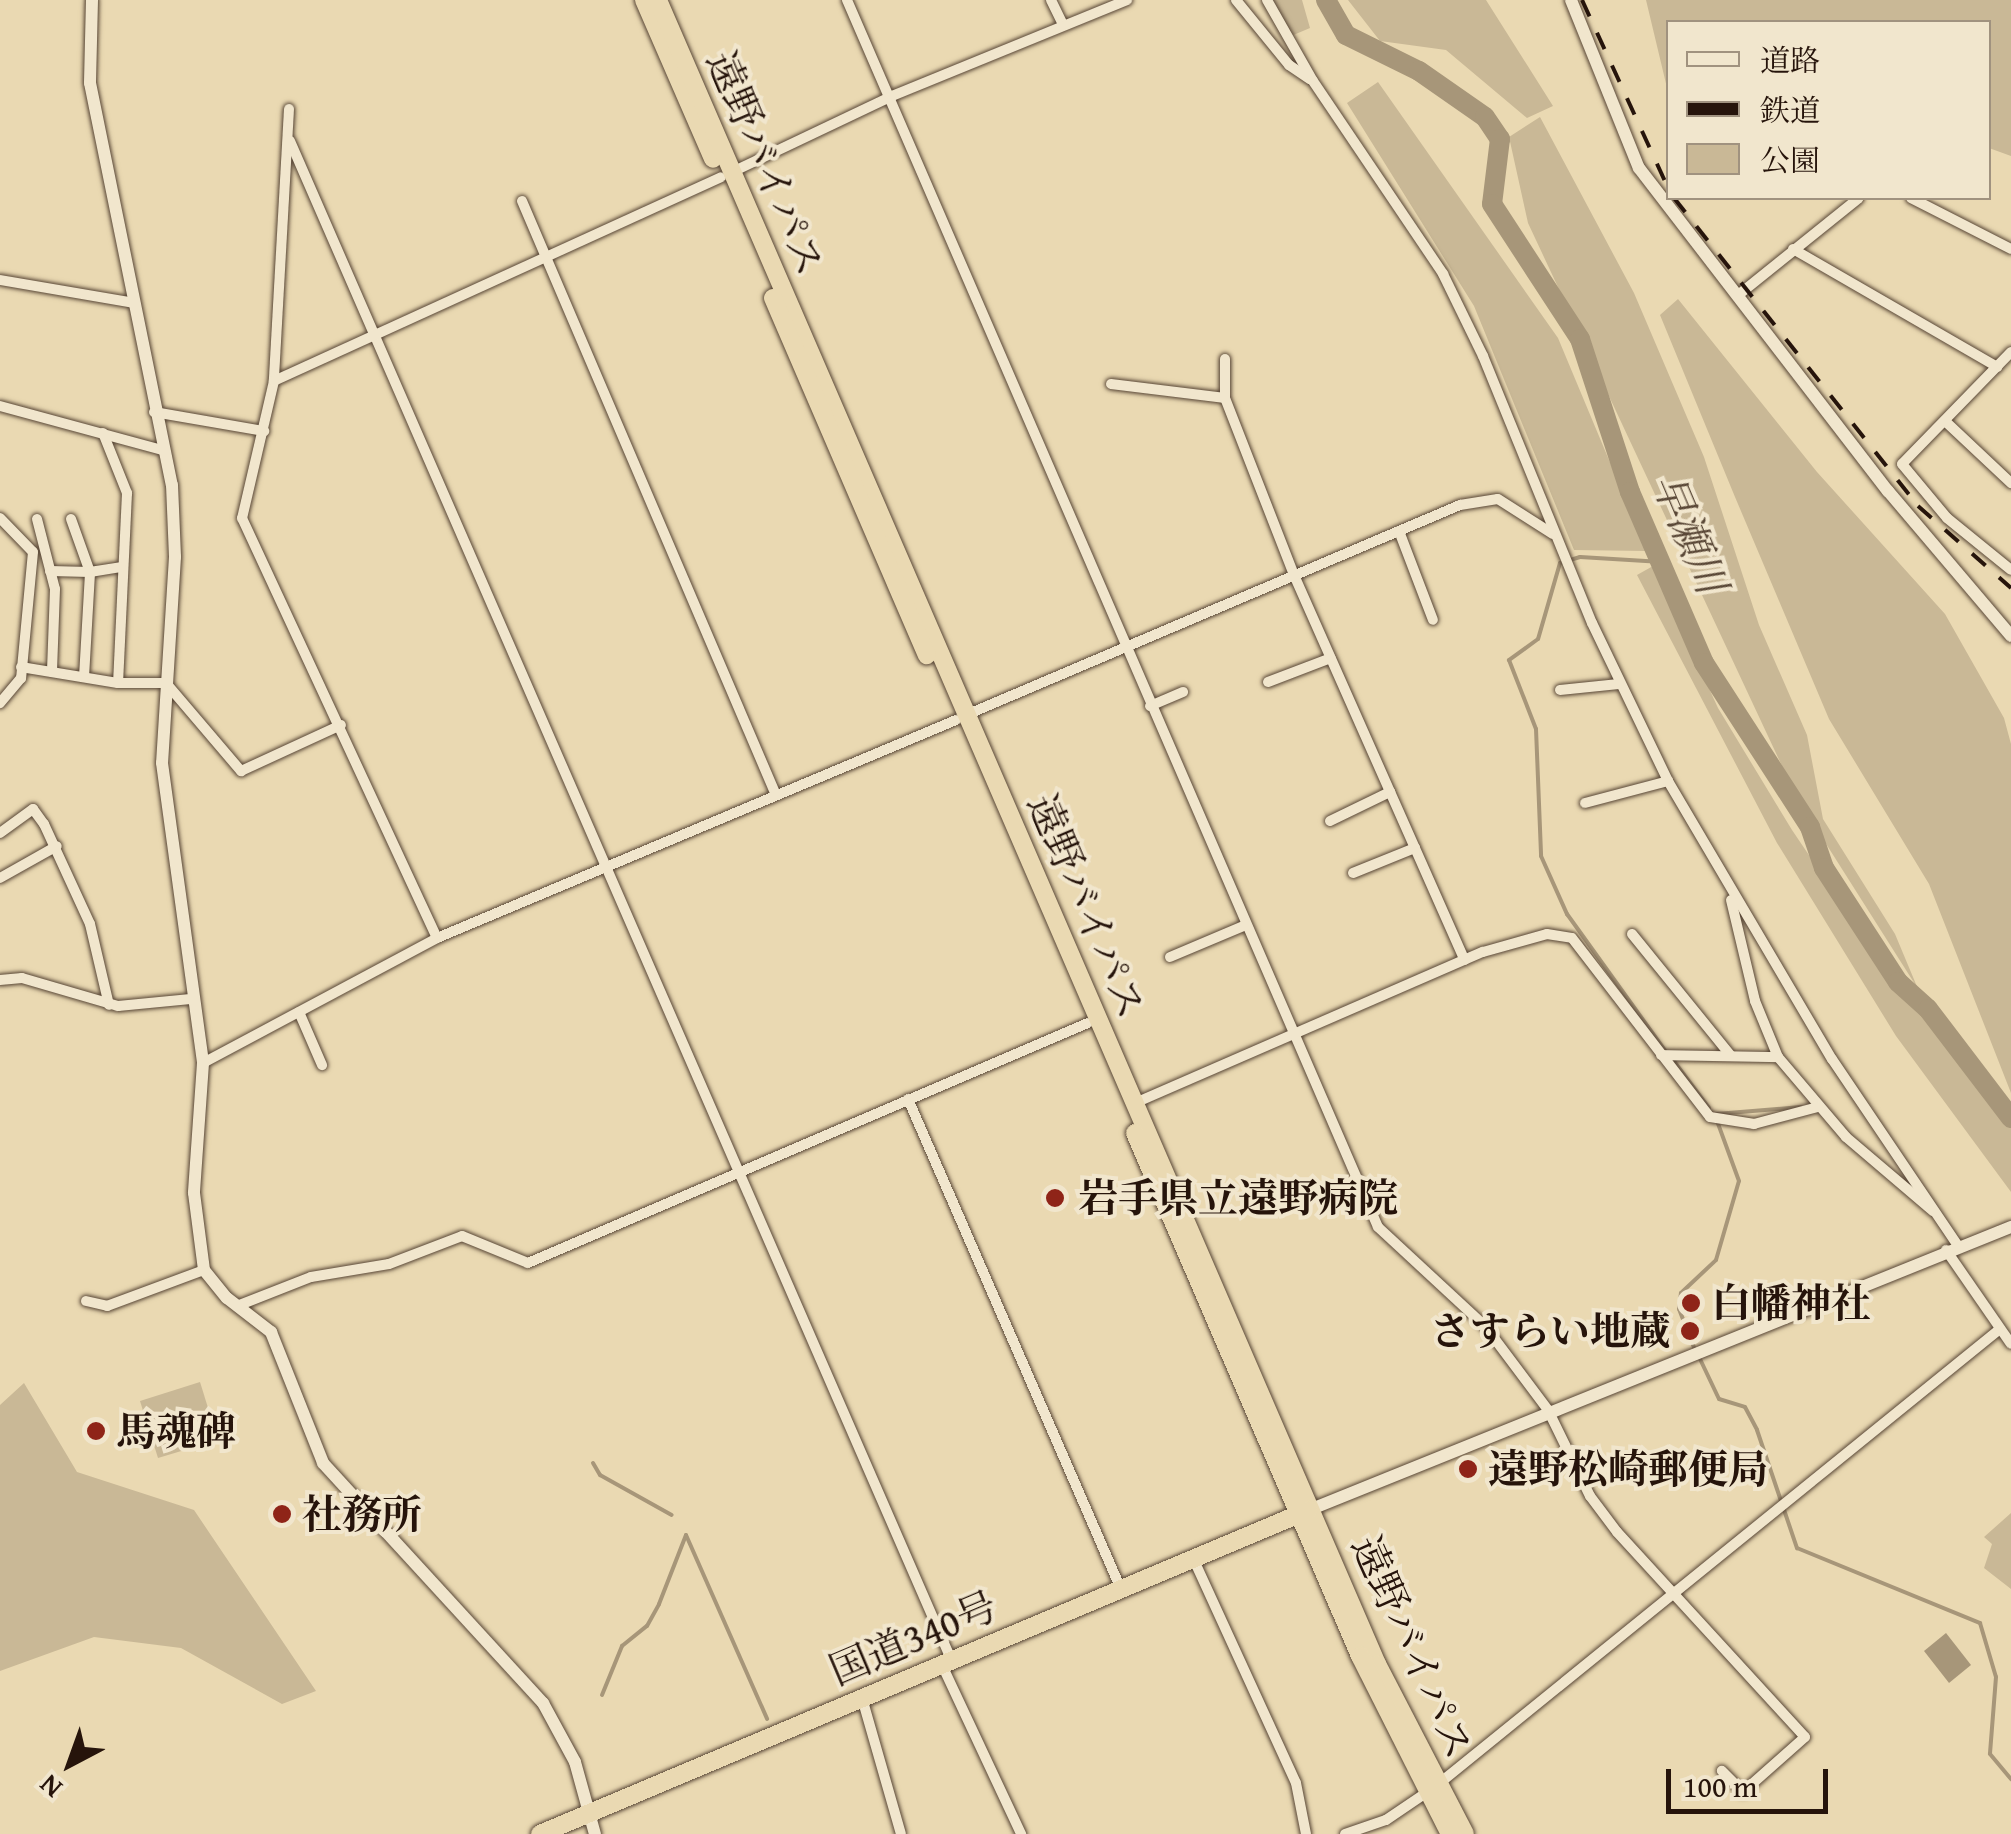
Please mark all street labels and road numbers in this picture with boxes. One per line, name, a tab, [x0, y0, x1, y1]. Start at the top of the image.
street label: 遠野バイパス	[697, 43, 835, 283]
street label: 遠野バイパス	[1018, 786, 1156, 1026]
street label: 遠野バイパス	[1342, 1528, 1484, 1766]
street label: 国道340号	[822, 1581, 1004, 1695]

